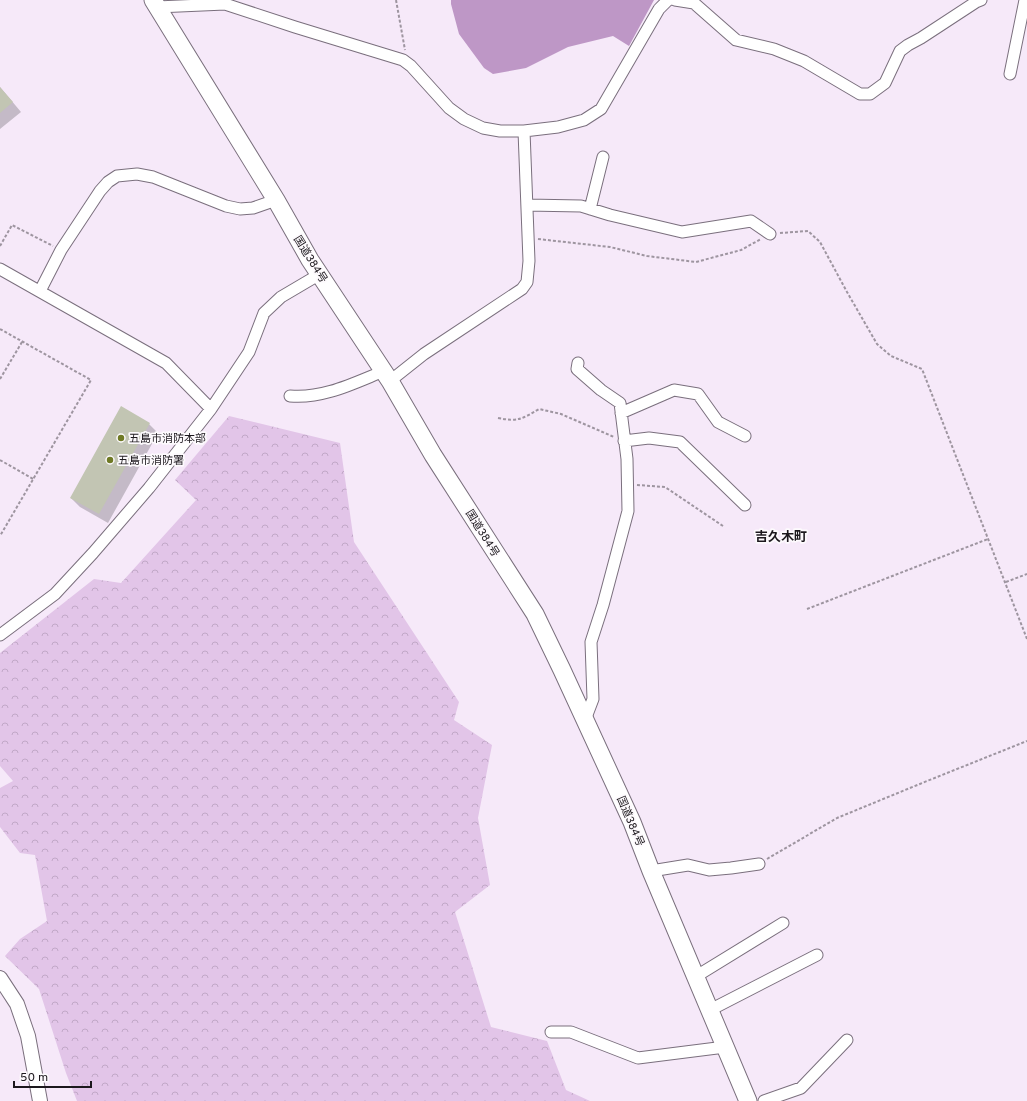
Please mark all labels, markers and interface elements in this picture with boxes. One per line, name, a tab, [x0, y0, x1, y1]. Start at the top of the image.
street label: 国道384号	[290, 233, 330, 286]
place label: 五島市消防本部	[129, 432, 206, 446]
marker: 五島市消防本部	[116, 433, 126, 443]
place label: 五島市消防署	[118, 454, 184, 468]
marker: 五島市消防署	[105, 455, 115, 465]
street label: 国道384号	[462, 507, 502, 560]
district label: 吉久木町	[755, 529, 807, 546]
street label: 国道384号	[613, 794, 647, 849]
scale bar	[14, 1063, 91, 1089]
text: 50 m	[20, 1070, 48, 1086]

